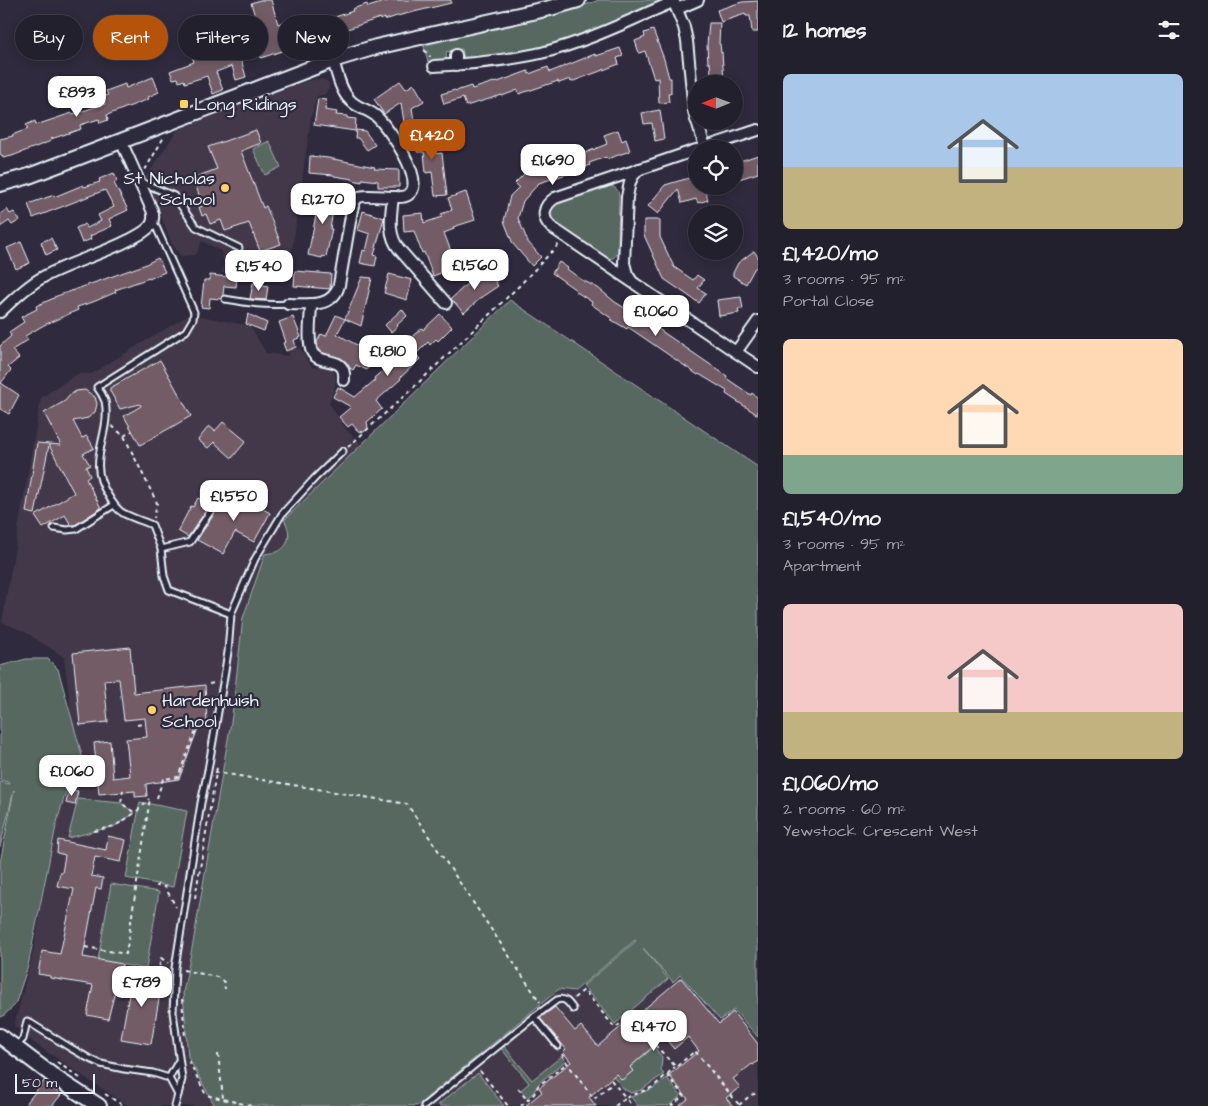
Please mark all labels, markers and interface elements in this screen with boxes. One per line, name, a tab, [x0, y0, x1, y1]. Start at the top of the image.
chip: Buy	[15, 15, 83, 60]
chip: Rent	[93, 15, 168, 60]
chip: Filters	[178, 15, 268, 60]
chip: New	[278, 15, 349, 60]
text: 12 homes	[783, 16, 867, 45]
icon: filters	[1155, 16, 1183, 44]
north arrow	[688, 75, 742, 130]
map controls	[688, 75, 743, 260]
pin: £893	[47, 76, 107, 118]
text: £893	[59, 81, 95, 103]
place label: Long Ridings	[194, 92, 297, 118]
marker: Long Ridings	[178, 98, 190, 110]
icon: home	[938, 106, 1028, 196]
pin: £1,420	[391, 119, 473, 161]
text: £1,420	[410, 124, 454, 146]
button: locate	[688, 140, 743, 195]
pin: £1,690	[512, 144, 594, 186]
text: £1,690	[532, 149, 574, 171]
place label: St Nicholas School	[123, 166, 215, 212]
marker: St Nicholas School	[219, 182, 231, 194]
pin: £1,270	[282, 182, 364, 225]
text: £1,270	[302, 188, 344, 210]
button: layers	[688, 205, 743, 260]
text: £1,420/mo	[783, 239, 878, 268]
pin: £1,560	[434, 248, 516, 291]
pin: £1,540	[218, 250, 300, 292]
text: £1,560	[453, 254, 497, 276]
text: £1,540	[236, 255, 282, 277]
text: 3 rooms · 95 m²	[783, 268, 905, 290]
text: Portal Close	[783, 290, 874, 312]
pin: £1,060	[615, 294, 697, 337]
text: £1,060	[634, 300, 678, 322]
pin: £1,810	[347, 334, 429, 377]
text: £1,810	[370, 340, 406, 362]
icon: home	[938, 371, 1028, 461]
pin: £1,550	[193, 480, 275, 522]
text: £1,550	[211, 485, 257, 507]
text: £1,540/mo	[783, 504, 881, 533]
text: 3 rooms · 95 m²	[783, 533, 905, 555]
text: Apartment	[783, 555, 861, 577]
icon: home	[938, 636, 1028, 726]
place label: Hardenhuish School	[162, 688, 259, 734]
marker: Hardenhuish School	[146, 704, 158, 716]
pin: £1,060	[31, 754, 113, 797]
text: £1,060	[50, 760, 94, 782]
text: £1,060/mo	[783, 769, 878, 798]
text: 2 rooms · 60 m²	[783, 798, 906, 820]
text: Yewstock Crescent West	[783, 820, 978, 842]
pin: £789	[112, 966, 172, 1008]
text: £789	[123, 971, 161, 993]
pin: £1,470	[613, 1010, 695, 1052]
text: £1,470	[632, 1015, 676, 1037]
scale bar	[15, 1071, 95, 1094]
text: 50 m	[22, 1073, 57, 1093]

